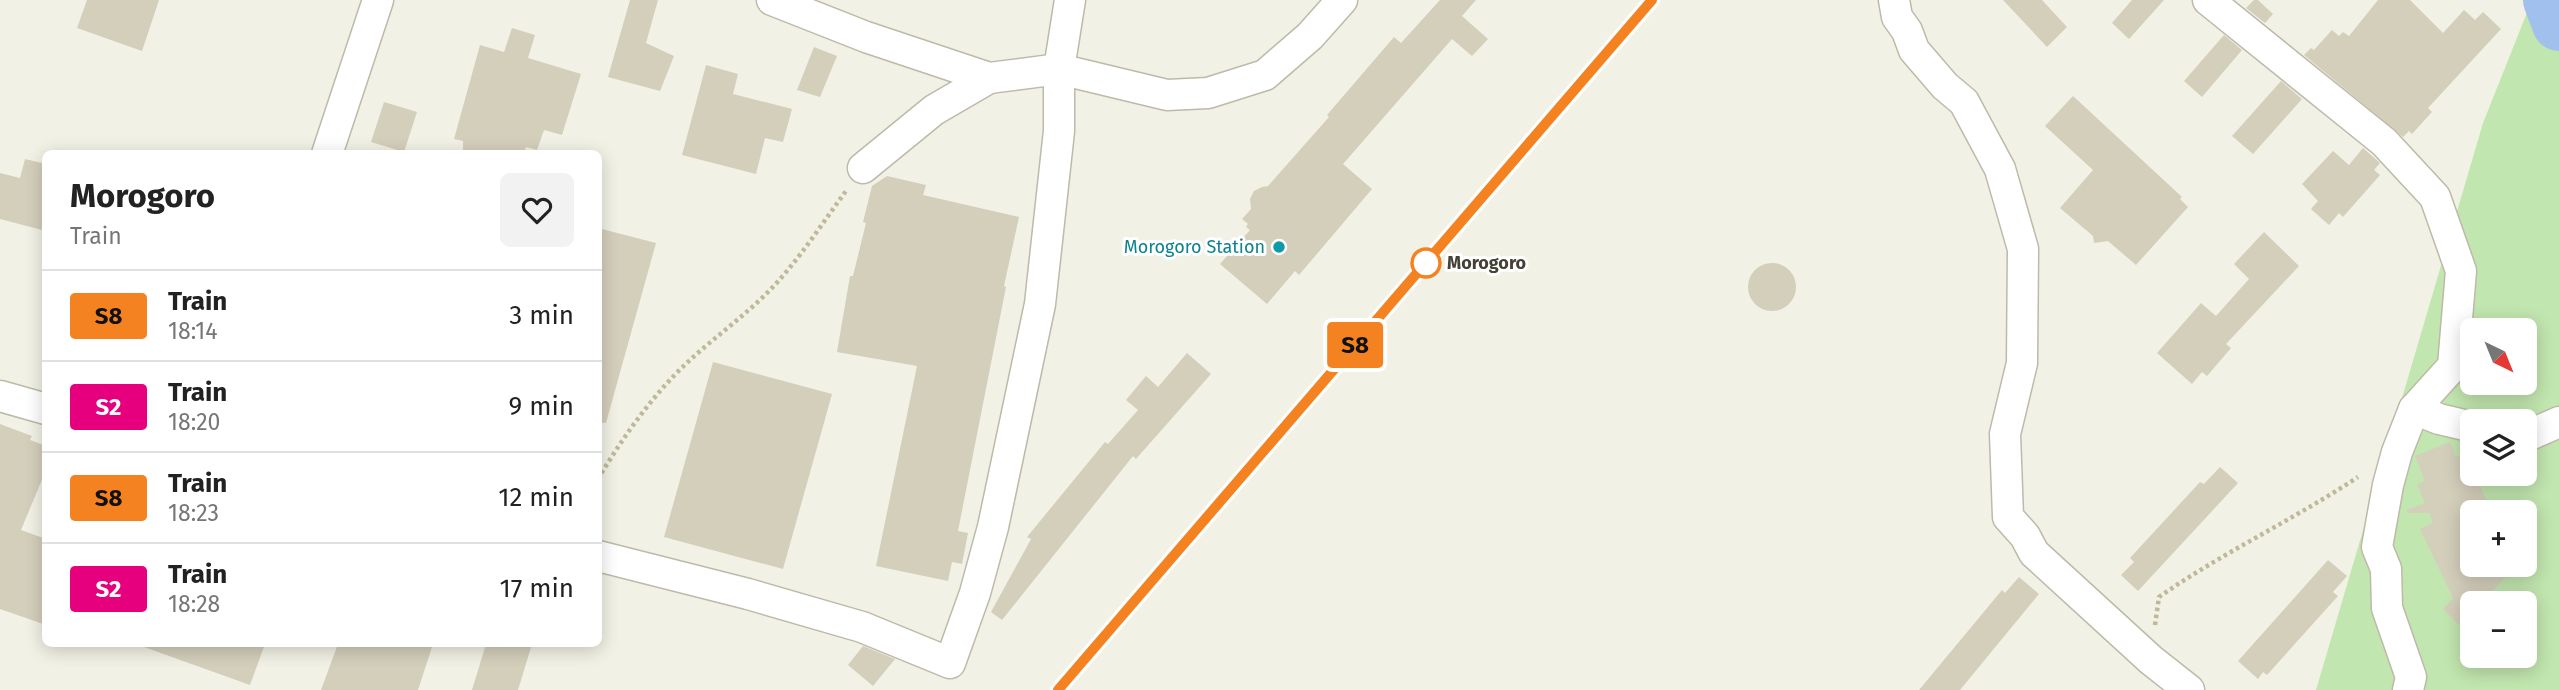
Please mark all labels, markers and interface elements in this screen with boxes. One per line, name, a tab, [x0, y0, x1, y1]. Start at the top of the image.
button: heart	[500, 173, 574, 247]
text: Morogoro	[70, 176, 215, 216]
text: Train	[70, 222, 122, 250]
place label: Morogoro Station	[1124, 236, 1265, 258]
marker: Morogoro Station	[1271, 239, 1287, 255]
marker: Morogoro	[1411, 248, 1441, 278]
place label: Morogoro	[1447, 252, 1526, 274]
text: Train	[168, 286, 227, 317]
text: 3 min	[509, 300, 574, 331]
text: S8	[95, 302, 122, 330]
text: 18:14	[168, 317, 217, 345]
north arrow	[2460, 318, 2538, 396]
map controls	[2460, 318, 2537, 668]
line badge: S8	[1324, 322, 1386, 368]
text: S8	[1341, 331, 1369, 359]
text: Train	[168, 377, 227, 408]
text: 9 min	[509, 391, 574, 422]
text: S2	[96, 393, 121, 421]
text: 18:20	[168, 408, 220, 436]
button: layers	[2460, 409, 2537, 486]
text: Train	[168, 468, 227, 499]
text: 12 min	[498, 482, 574, 513]
text: S8	[95, 484, 122, 512]
text: 18:23	[168, 499, 219, 527]
button: +	[2460, 500, 2537, 577]
text: Train	[168, 559, 227, 590]
text: 17 min	[499, 573, 574, 604]
text: S2	[96, 575, 121, 603]
text: 18:28	[168, 590, 220, 618]
button: −	[2460, 591, 2537, 668]

